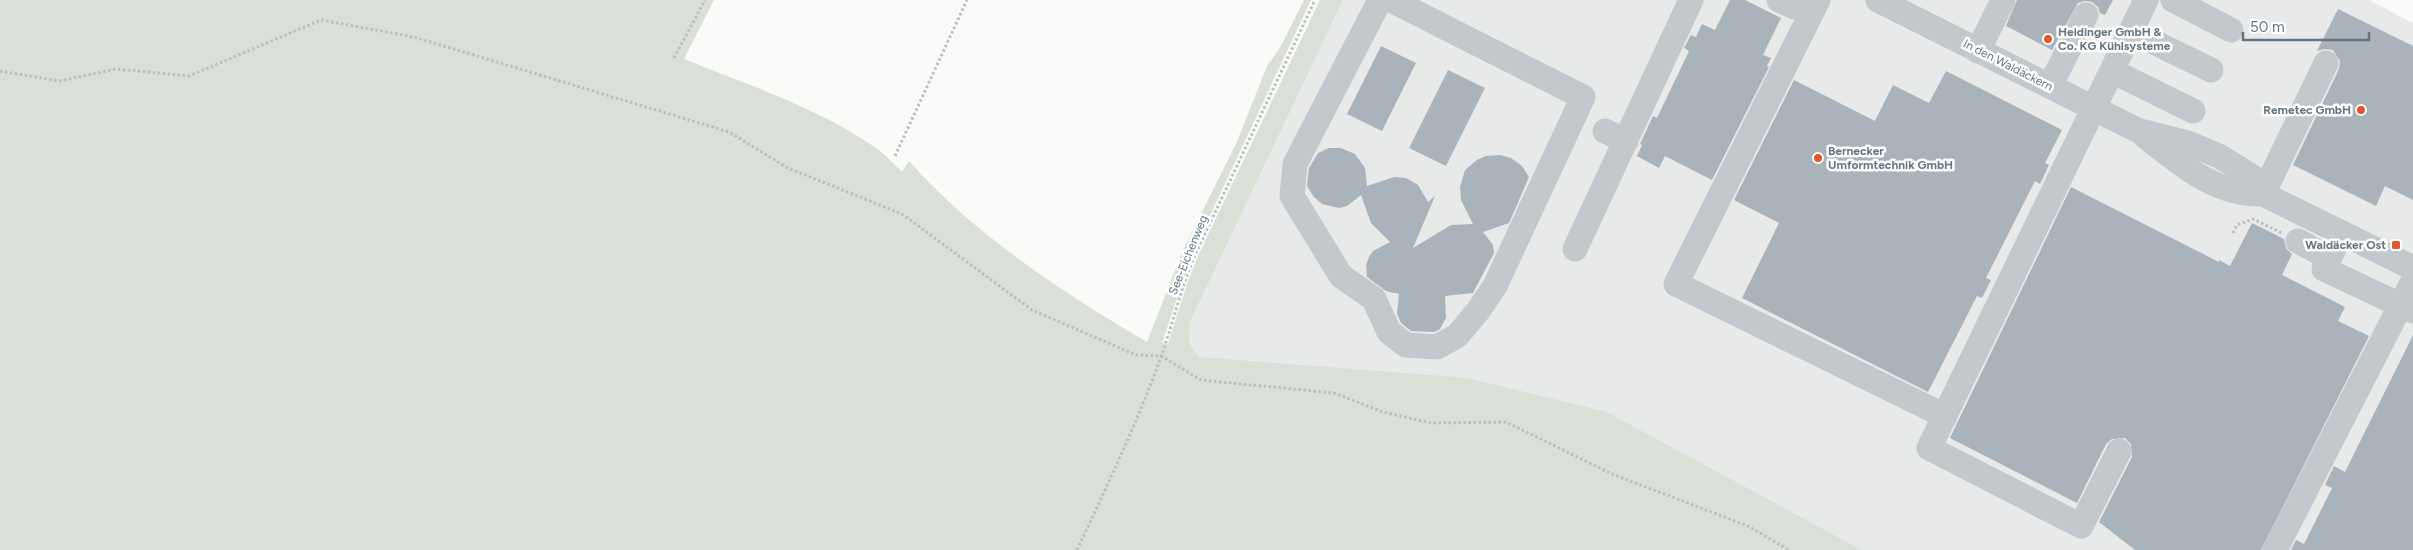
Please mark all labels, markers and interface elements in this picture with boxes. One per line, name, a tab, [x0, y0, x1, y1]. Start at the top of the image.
scale bar	[2243, 10, 2369, 42]
text: 50 m	[2250, 18, 2285, 36]
place label: Heidinger GmbH & Co. KG Kühlsysteme	[2058, 25, 2171, 53]
marker: Heidinger GmbH & Co. KG Kühlsysteme	[2042, 33, 2054, 45]
street label: In den Waldäckern	[1961, 36, 2055, 94]
place label: Remetec GmbH	[2263, 103, 2351, 117]
marker: Remetec GmbH	[2355, 104, 2367, 116]
place label: Bernecker Umformtechnik GmbH	[1828, 144, 1953, 172]
marker: Bernecker Umformtechnik GmbH	[1812, 152, 1824, 164]
street label: See-Eichenweg	[1166, 213, 1210, 297]
place label: Waldäcker Ost	[2305, 238, 2386, 252]
marker: Waldäcker Ost	[2390, 239, 2402, 251]

